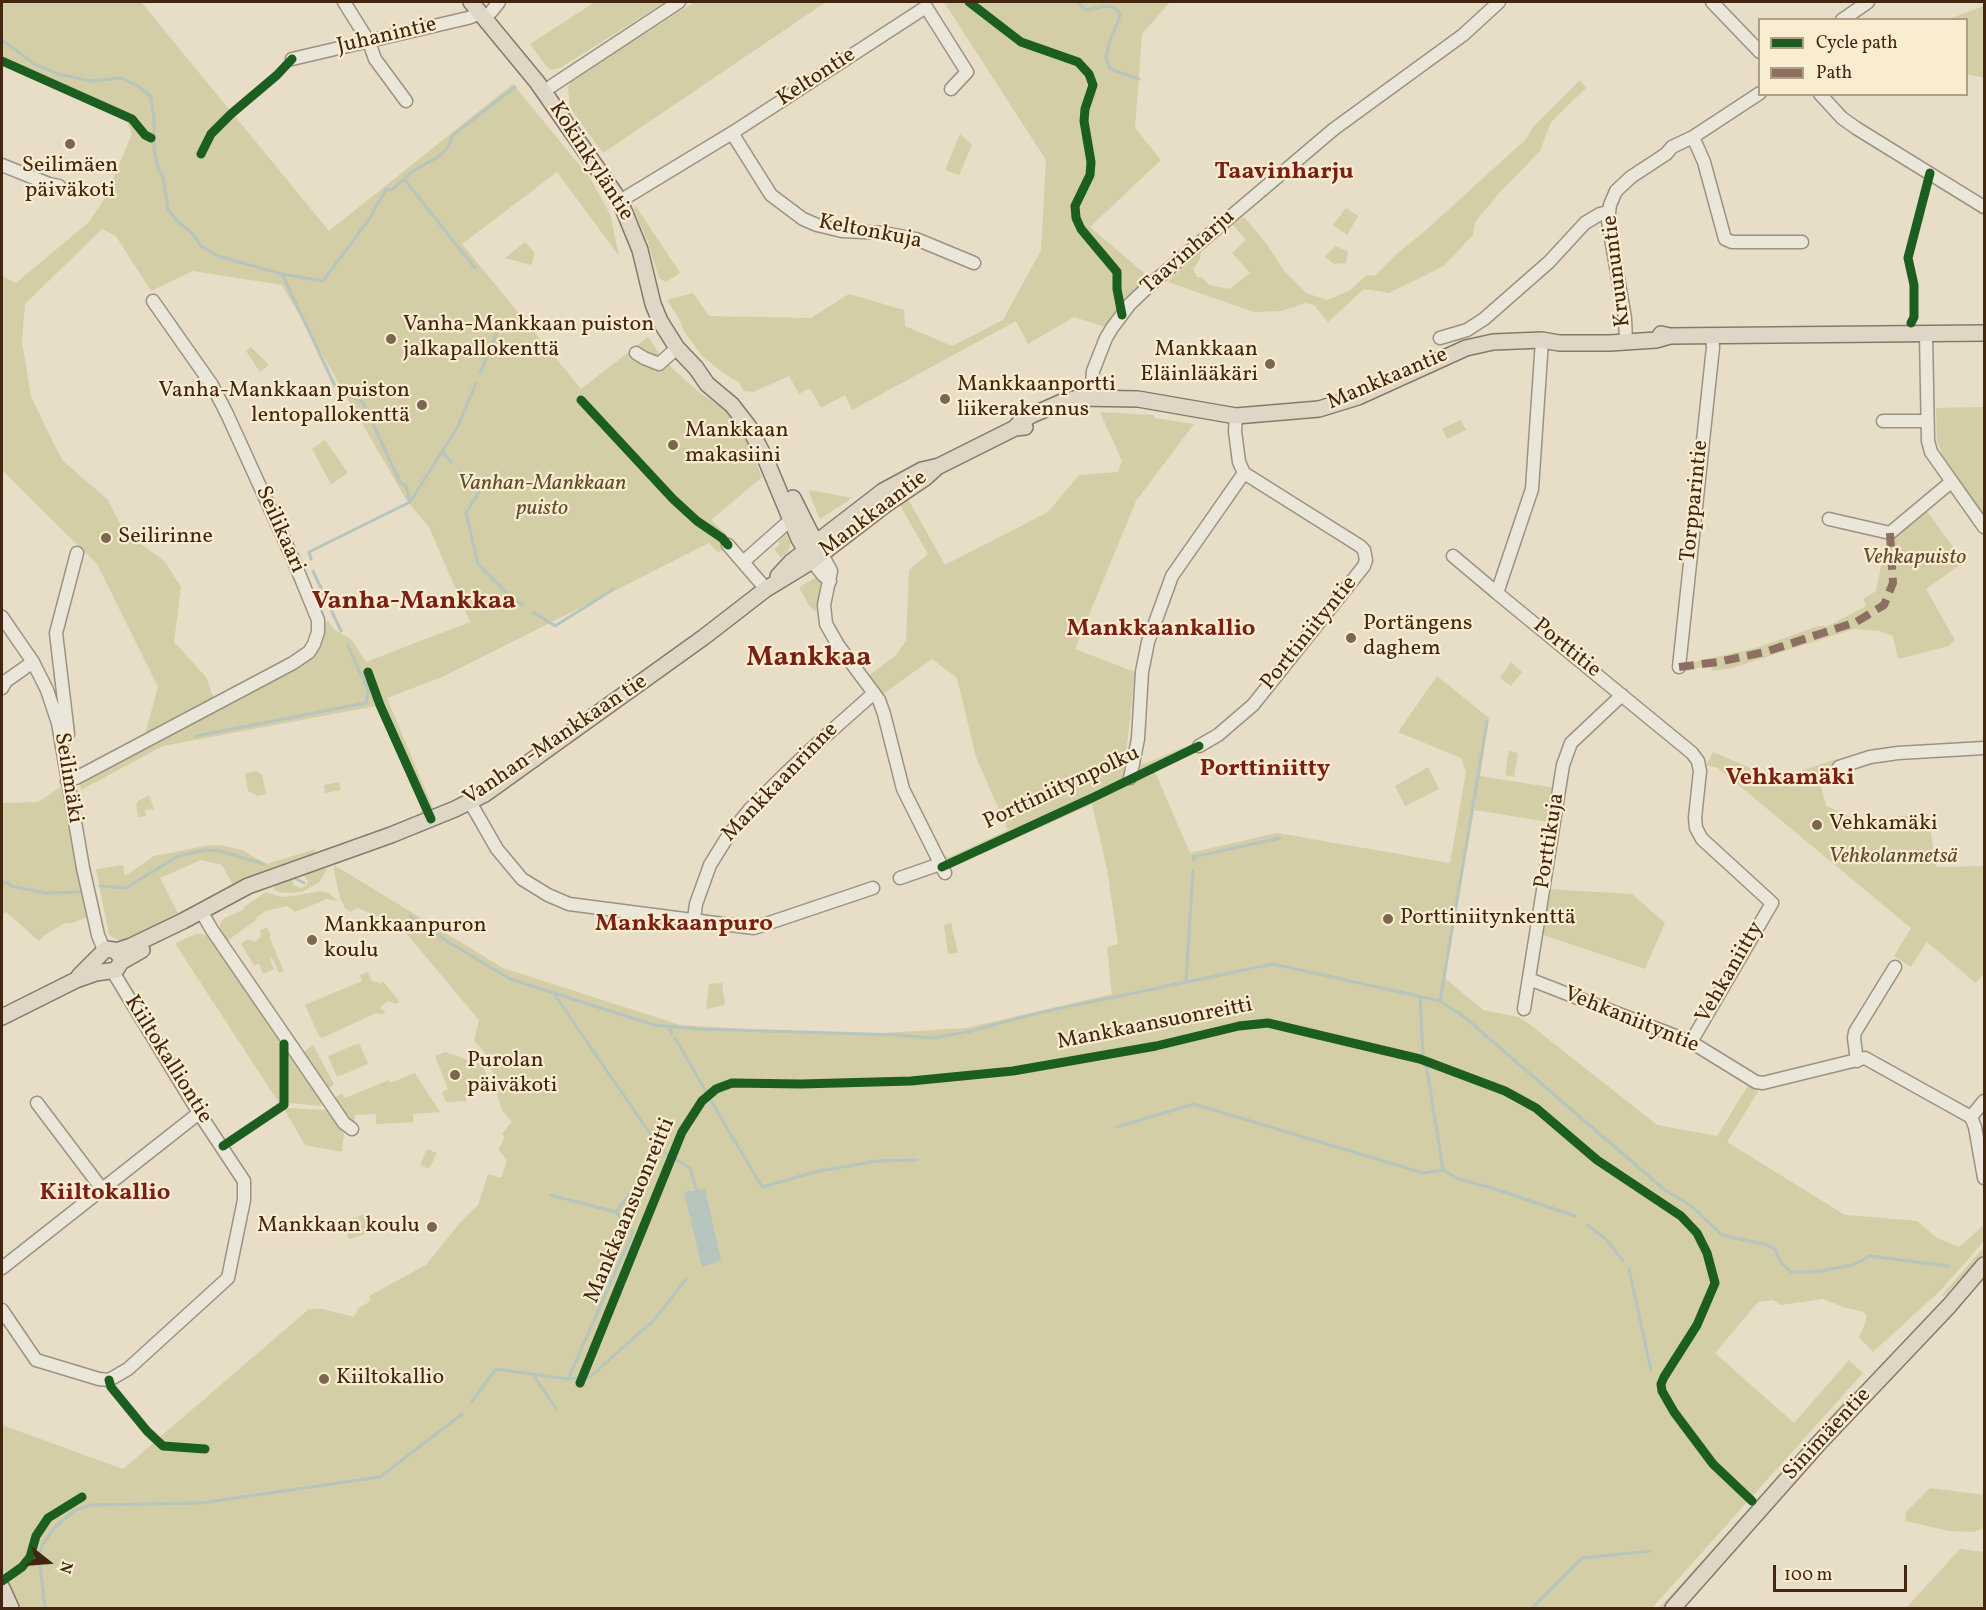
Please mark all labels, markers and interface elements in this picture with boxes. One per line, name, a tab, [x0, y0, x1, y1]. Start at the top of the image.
street label: Juhanintie	[335, 13, 439, 61]
legend	[1758, 18, 1968, 96]
text: Cycle path	[1816, 31, 1898, 56]
street label: Keltontie	[773, 43, 861, 113]
text: Path	[1816, 61, 1852, 86]
street label: Kokinkyläntie	[542, 98, 638, 226]
marker: Seilimäen päiväkoti	[63, 137, 77, 151]
place label: Seilimäen päiväkoti	[22, 154, 118, 206]
district label: Taavinharju	[1214, 160, 1354, 188]
street label: Taavinharju	[1137, 205, 1241, 301]
street label: Keltonkuja	[816, 210, 924, 256]
street label: Kruununtie	[1598, 214, 1638, 328]
place label: Vanha-Mankkaan puiston jalkapallokenttä	[403, 313, 654, 364]
marker: Vanha-Mankkaan puiston jalkapallokenttä	[384, 332, 398, 346]
place label: Mankkaan Eläinlääkäri	[1140, 338, 1258, 390]
street label: Mankkaantie	[1324, 343, 1452, 417]
marker: Mankkaan Eläinlääkäri	[1263, 357, 1277, 371]
place label: Mankkaanportti liikerakennus	[957, 373, 1116, 424]
place label: Vanha-Mankkaan puiston lentopallokenttä	[159, 379, 410, 430]
marker: Mankkaanportti liikerakennus	[938, 392, 952, 406]
marker: Vanha-Mankkaan puiston lentopallokenttä	[415, 398, 429, 412]
place label: Mankkaan makasiini	[685, 419, 789, 470]
marker: Mankkaan makasiini	[666, 438, 680, 452]
street label: Torpparintie	[1676, 439, 1716, 563]
street label: Mankkaantie	[815, 466, 933, 564]
park label: Vanhan-Mankkaan puisto	[458, 472, 626, 524]
street label: Seilikaari	[248, 483, 310, 577]
place label: Seilirinne	[118, 525, 213, 551]
marker: Seilirinne	[99, 531, 113, 545]
park label: Vehkapuisto	[1862, 546, 1966, 572]
street label: Porttiniityntie	[1256, 572, 1364, 696]
district label: Vanha-Mankkaa	[312, 587, 516, 619]
place label: Portängens daghem	[1363, 612, 1472, 664]
street label: Porttitie	[1527, 614, 1605, 684]
district label: Mankkaankallio	[1066, 617, 1256, 645]
marker: Portängens daghem	[1344, 631, 1358, 645]
district label: Mankkaa	[746, 643, 872, 677]
street label: Vanhan-Mankkaan tie	[459, 670, 653, 812]
street label: Mankkaanrinne	[717, 718, 845, 848]
street label: Seilimäki	[47, 731, 87, 825]
street label: Porttiniitynpolku	[980, 741, 1144, 837]
district label: Porttiniitty	[1200, 757, 1330, 785]
district label: Vehkamäki	[1725, 766, 1855, 794]
street label: Porttikuja	[1530, 791, 1572, 891]
place label: Vehkamäki	[1829, 812, 1938, 838]
marker: Vehkamäki	[1810, 818, 1824, 832]
park label: Vehkolanmetsä	[1828, 845, 1958, 871]
place label: Porttiniitynkenttä	[1400, 906, 1576, 932]
district label: Mankkaanpuro	[595, 912, 773, 940]
marker: Porttiniitynkenttä	[1381, 912, 1395, 926]
place label: Mankkaanpuron koulu	[324, 914, 487, 966]
street label: Vehkaniitty	[1691, 917, 1771, 1029]
marker: Mankkaanpuron koulu	[305, 933, 319, 947]
street label: Vehkaniityntie	[1560, 982, 1702, 1060]
street label: Kiiltokalliontie	[117, 991, 217, 1129]
street label: Mankkaansuonreitti	[1055, 993, 1255, 1057]
place label: Purolan päiväkoti	[467, 1049, 557, 1100]
marker: Purolan päiväkoti	[448, 1068, 462, 1082]
street label: Mankkaansuonreitti	[580, 1115, 682, 1307]
district label: Kiiltokallio	[40, 1181, 170, 1209]
place label: Mankkaan koulu	[257, 1214, 420, 1240]
marker: Mankkaan koulu	[425, 1220, 439, 1234]
place label: Kiiltokallio	[336, 1366, 444, 1392]
marker: Kiiltokallio	[317, 1372, 331, 1386]
street label: Sinimäentie	[1778, 1383, 1878, 1487]
north arrow	[18, 1532, 78, 1592]
scale bar	[1776, 1553, 1910, 1591]
text: N	[53, 1558, 77, 1576]
text: 100 m	[1784, 1563, 1833, 1588]

